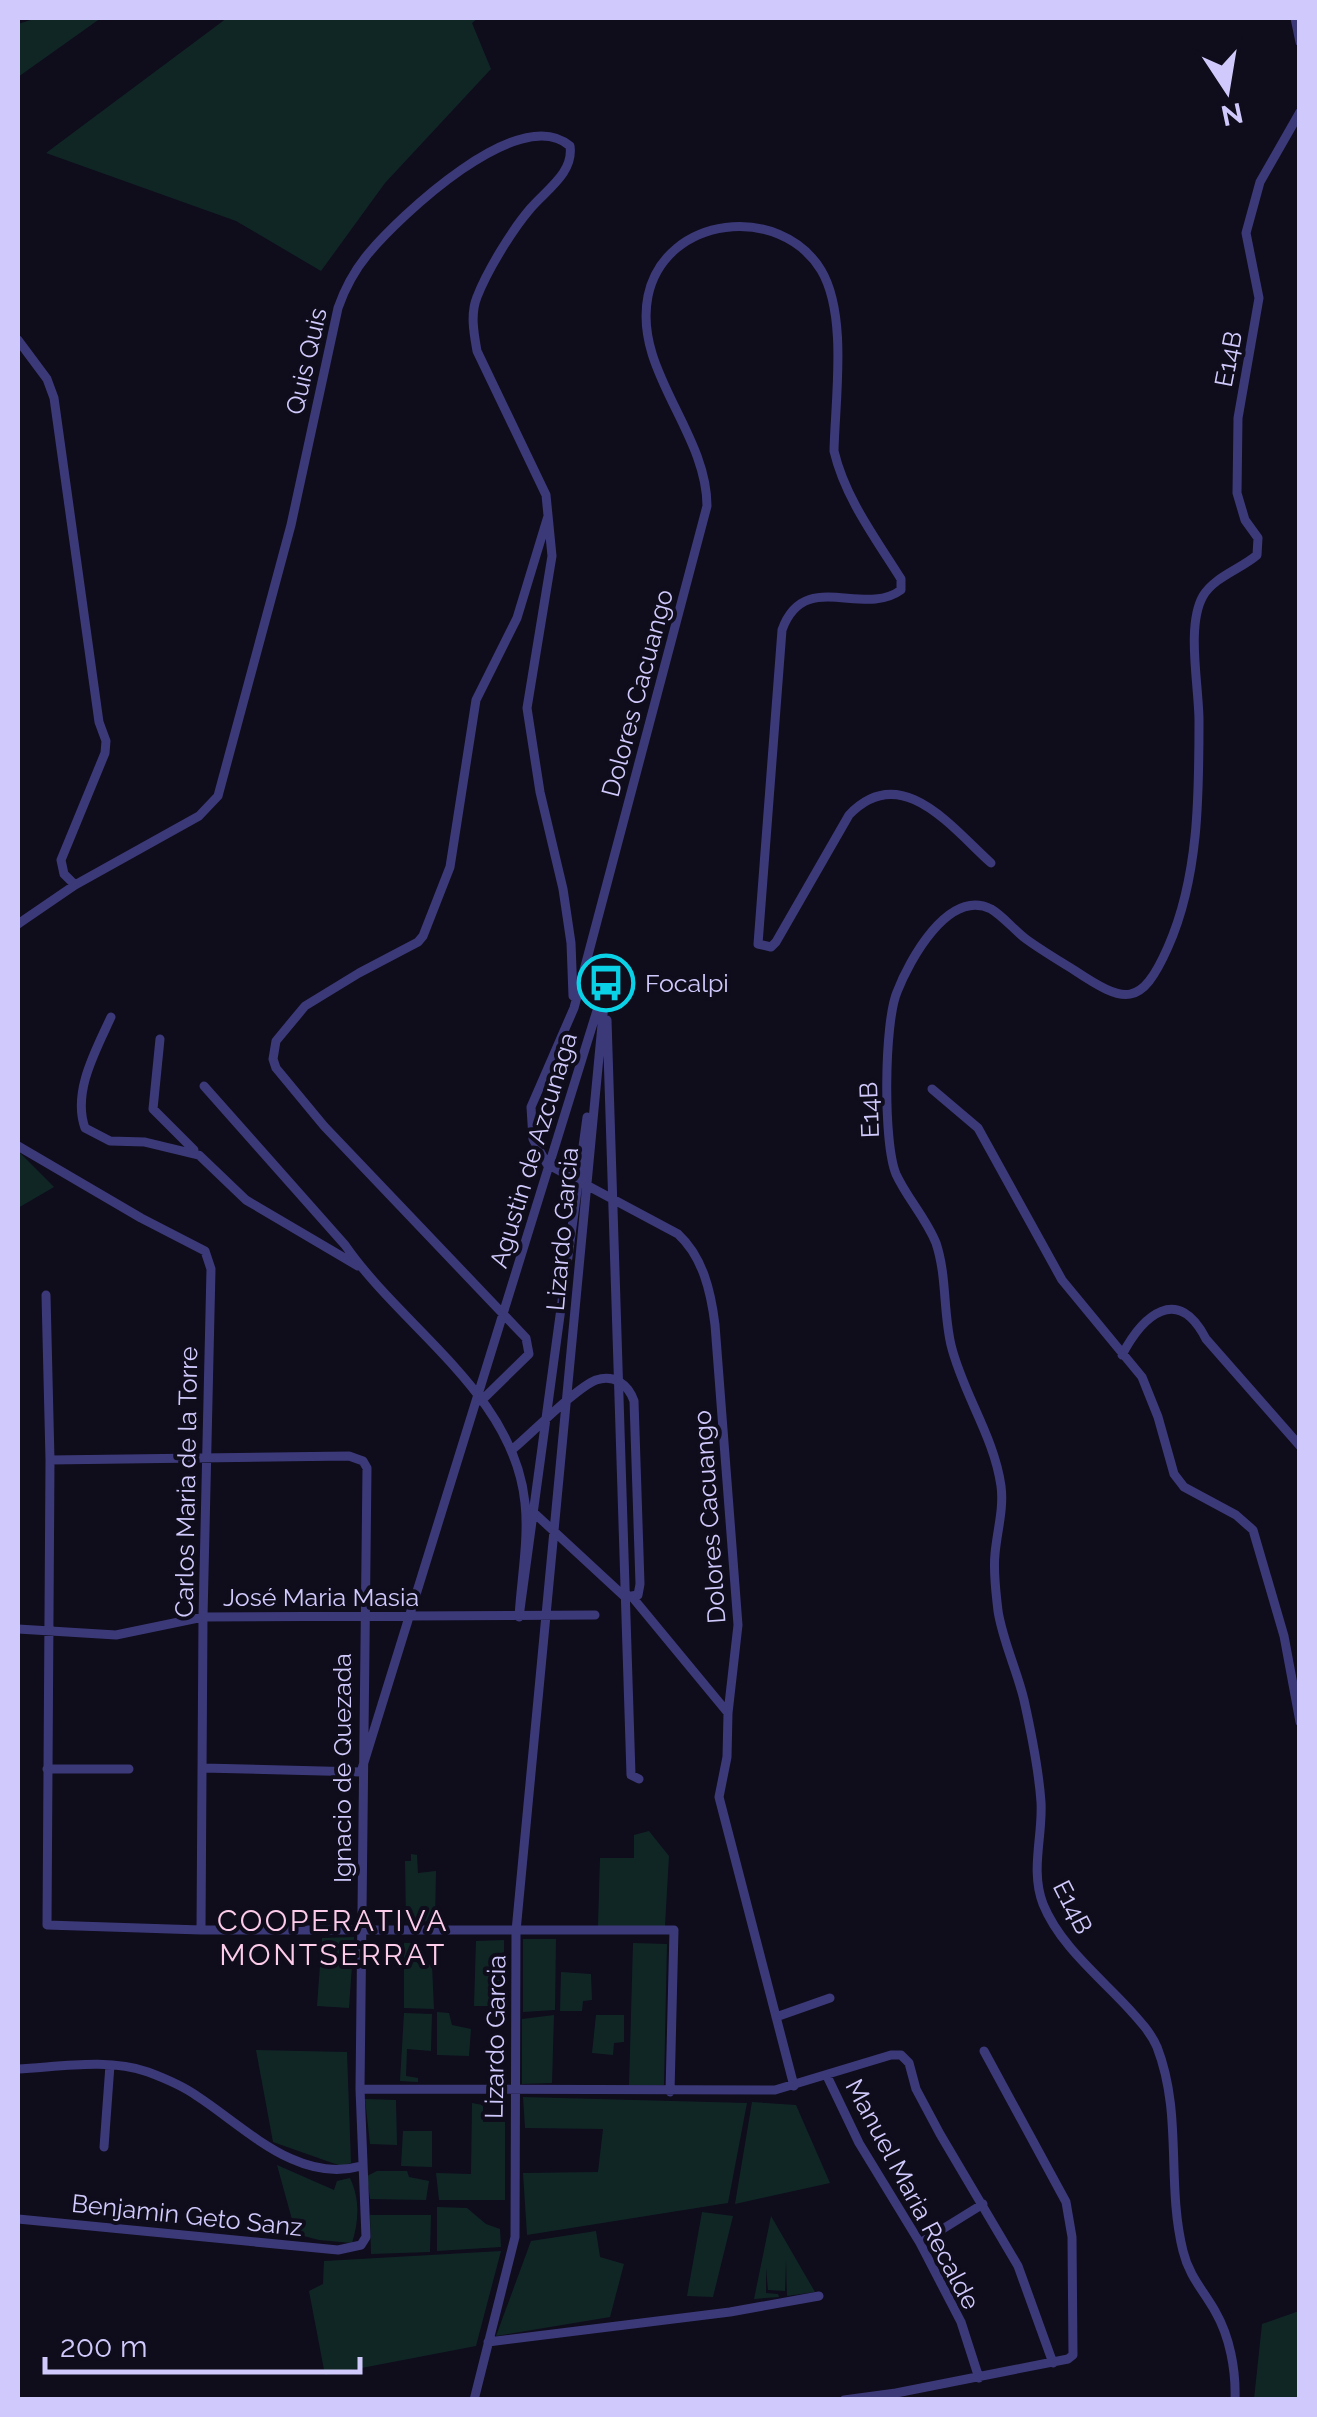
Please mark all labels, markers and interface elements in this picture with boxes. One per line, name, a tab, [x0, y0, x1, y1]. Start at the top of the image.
north arrow	[1177, 40, 1277, 140]
text: N	[1218, 96, 1246, 132]
street label: Quis Quis	[279, 305, 333, 417]
street label: E14B	[1208, 329, 1248, 389]
street label: Dolores Cacuango	[595, 586, 679, 800]
bus stop icon: Focalpi	[576, 953, 636, 1013]
place label: Focalpi	[645, 968, 729, 998]
street label: Agustin de Azcunaga	[483, 1029, 583, 1271]
street label: E14B	[853, 1081, 885, 1139]
street label: Lizardo Garcia	[540, 1146, 584, 1312]
street label: Carlos Maria de la Torre	[169, 1346, 203, 1618]
street label: Dolores Cacuango	[687, 1409, 731, 1625]
street label: José Maria Masia	[223, 1582, 419, 1612]
street label: Ignacio de Quezada	[327, 1653, 357, 1883]
street label: E14B	[1047, 1875, 1099, 1939]
district label: COOPERATIVA MONTSERRAT	[217, 1903, 449, 1972]
street label: Lizardo Garcia	[479, 1955, 511, 2119]
street label: Manuel Maria Recalde	[840, 2074, 986, 2314]
street label: Benjamin Geto Sanz	[70, 2188, 304, 2242]
scale bar	[45, 2312, 360, 2374]
text: 200 m	[60, 2329, 148, 2364]

